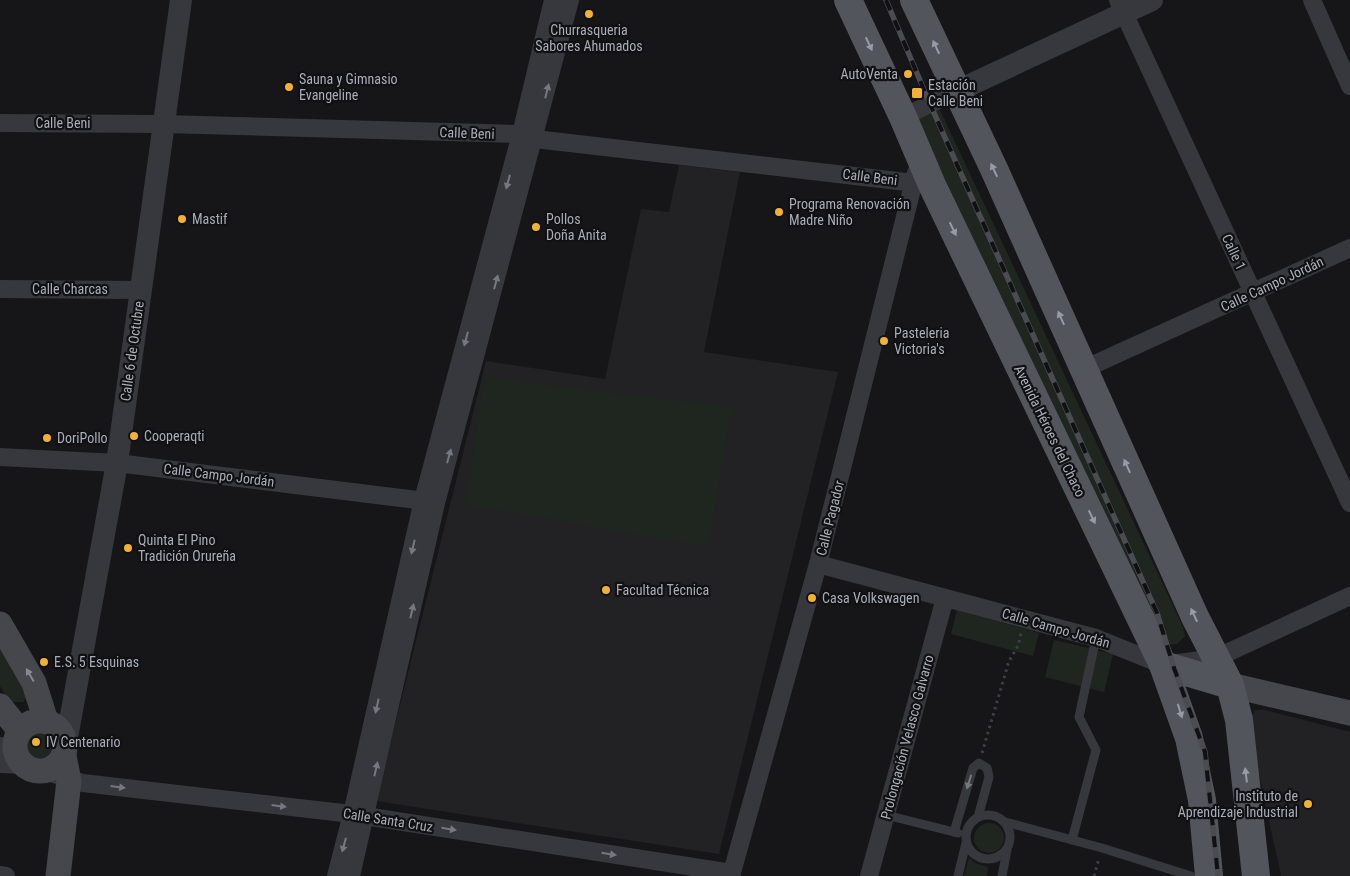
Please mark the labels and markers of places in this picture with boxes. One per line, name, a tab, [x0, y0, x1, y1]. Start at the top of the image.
marker: Churrasqueria Sabores Ahumados	[583, 8, 595, 20]
place label: Churrasqueria Sabores Ahumados	[535, 22, 643, 54]
place label: AutoVenta	[840, 66, 898, 82]
marker: AutoVenta	[902, 68, 914, 80]
place label: Sauna y Gimnasio Evangeline	[299, 71, 398, 103]
place label: Estación Calle Beni	[928, 77, 983, 109]
marker: Sauna y Gimnasio Evangeline	[283, 81, 295, 93]
marker: Estación Calle Beni	[910, 86, 924, 100]
place label: Programa Renovación Madre Niño	[789, 196, 910, 228]
marker: Programa Renovación Madre Niño	[773, 206, 785, 218]
place label: Mastif	[192, 211, 228, 227]
place label: Pollos Doña Anita	[546, 211, 607, 243]
marker: Mastif	[176, 213, 188, 225]
marker: Pollos Doña Anita	[530, 221, 542, 233]
place label: Pasteleria Victoria's	[894, 325, 949, 357]
marker: Pasteleria Victoria's	[878, 335, 890, 347]
place label: Cooperaqti	[144, 428, 205, 444]
place label: DoriPollo	[57, 430, 108, 446]
marker: Cooperaqti	[128, 430, 140, 442]
marker: DoriPollo	[41, 432, 53, 444]
place label: Quinta El Pino Tradición Orureña	[138, 532, 236, 564]
marker: Quinta El Pino Tradición Orureña	[122, 542, 134, 554]
place label: Facultad Técnica	[616, 582, 709, 598]
marker: Facultad Técnica	[600, 584, 612, 596]
place label: Casa Volkswagen	[822, 590, 919, 606]
marker: Casa Volkswagen	[806, 592, 818, 604]
place label: E.S. 5 Esquinas	[54, 654, 139, 670]
marker: E.S. 5 Esquinas	[38, 656, 50, 668]
place label: IV Centenario	[46, 734, 121, 750]
marker: IV Centenario	[30, 736, 42, 748]
place label: Instituto de Aprendizaje Industrial	[1178, 788, 1298, 820]
marker: Instituto de Aprendizaje Industrial	[1302, 798, 1314, 810]

